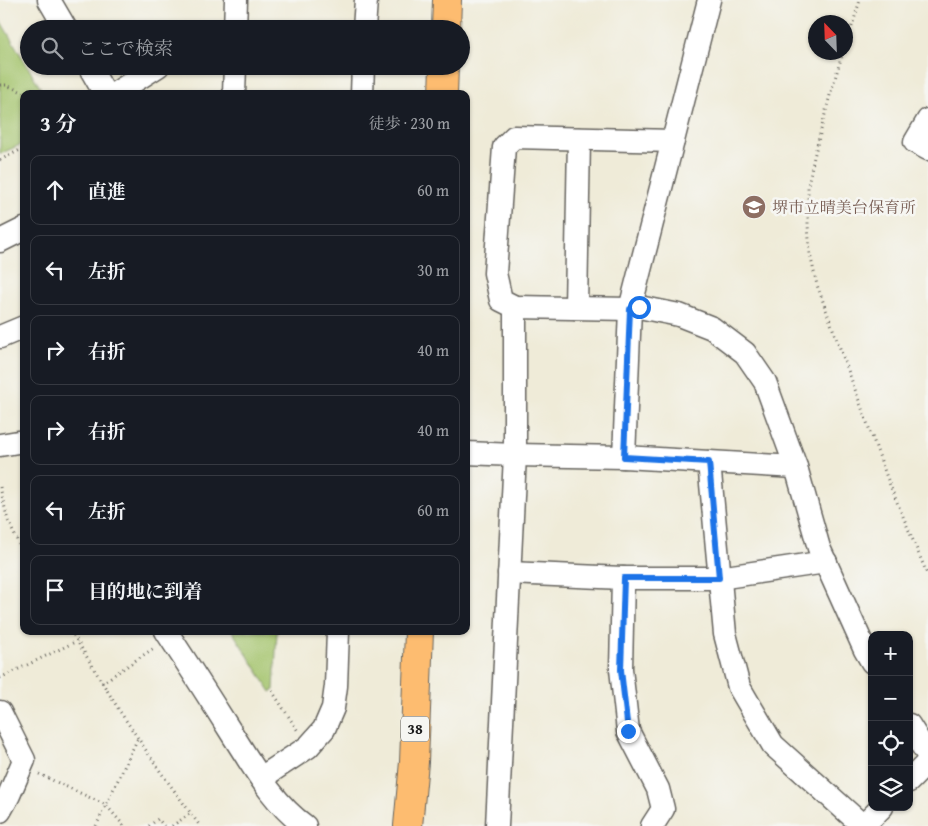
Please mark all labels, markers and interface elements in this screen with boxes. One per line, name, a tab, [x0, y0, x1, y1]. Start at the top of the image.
north arrow	[808, 15, 853, 60]
search box	[20, 20, 470, 75]
icon: search	[38, 34, 66, 62]
text: ここで検索	[78, 34, 173, 62]
text: 3 分	[40, 108, 77, 139]
text: 徒歩 · 230 m	[369, 111, 450, 135]
icon: ahead	[41, 176, 69, 204]
text: 直進	[88, 177, 126, 205]
text: 60 m	[417, 178, 449, 202]
school or university icon: 堺市立晴美台保育所	[741, 194, 767, 220]
place label: 堺市立晴美台保育所	[772, 195, 916, 219]
icon: left	[41, 256, 69, 284]
text: 左折	[88, 257, 126, 285]
text: 30 m	[417, 258, 449, 282]
route start	[628, 296, 651, 319]
icon: right	[41, 336, 69, 364]
text: 右折	[88, 337, 126, 365]
text: 40 m	[417, 338, 449, 362]
icon: right	[41, 416, 69, 444]
text: 右折	[88, 417, 126, 445]
text: 40 m	[417, 418, 449, 442]
icon: left	[41, 496, 69, 524]
text: 左折	[88, 497, 126, 525]
text: 60 m	[417, 498, 449, 522]
icon: arrive	[41, 576, 69, 604]
text: 目的地に到着	[88, 577, 202, 605]
map controls	[868, 631, 913, 811]
button: +	[868, 631, 913, 676]
button: −	[868, 676, 913, 721]
road number: 38	[401, 716, 429, 742]
route end	[617, 720, 640, 743]
button: locate	[868, 721, 913, 766]
button: layers	[868, 766, 913, 811]

